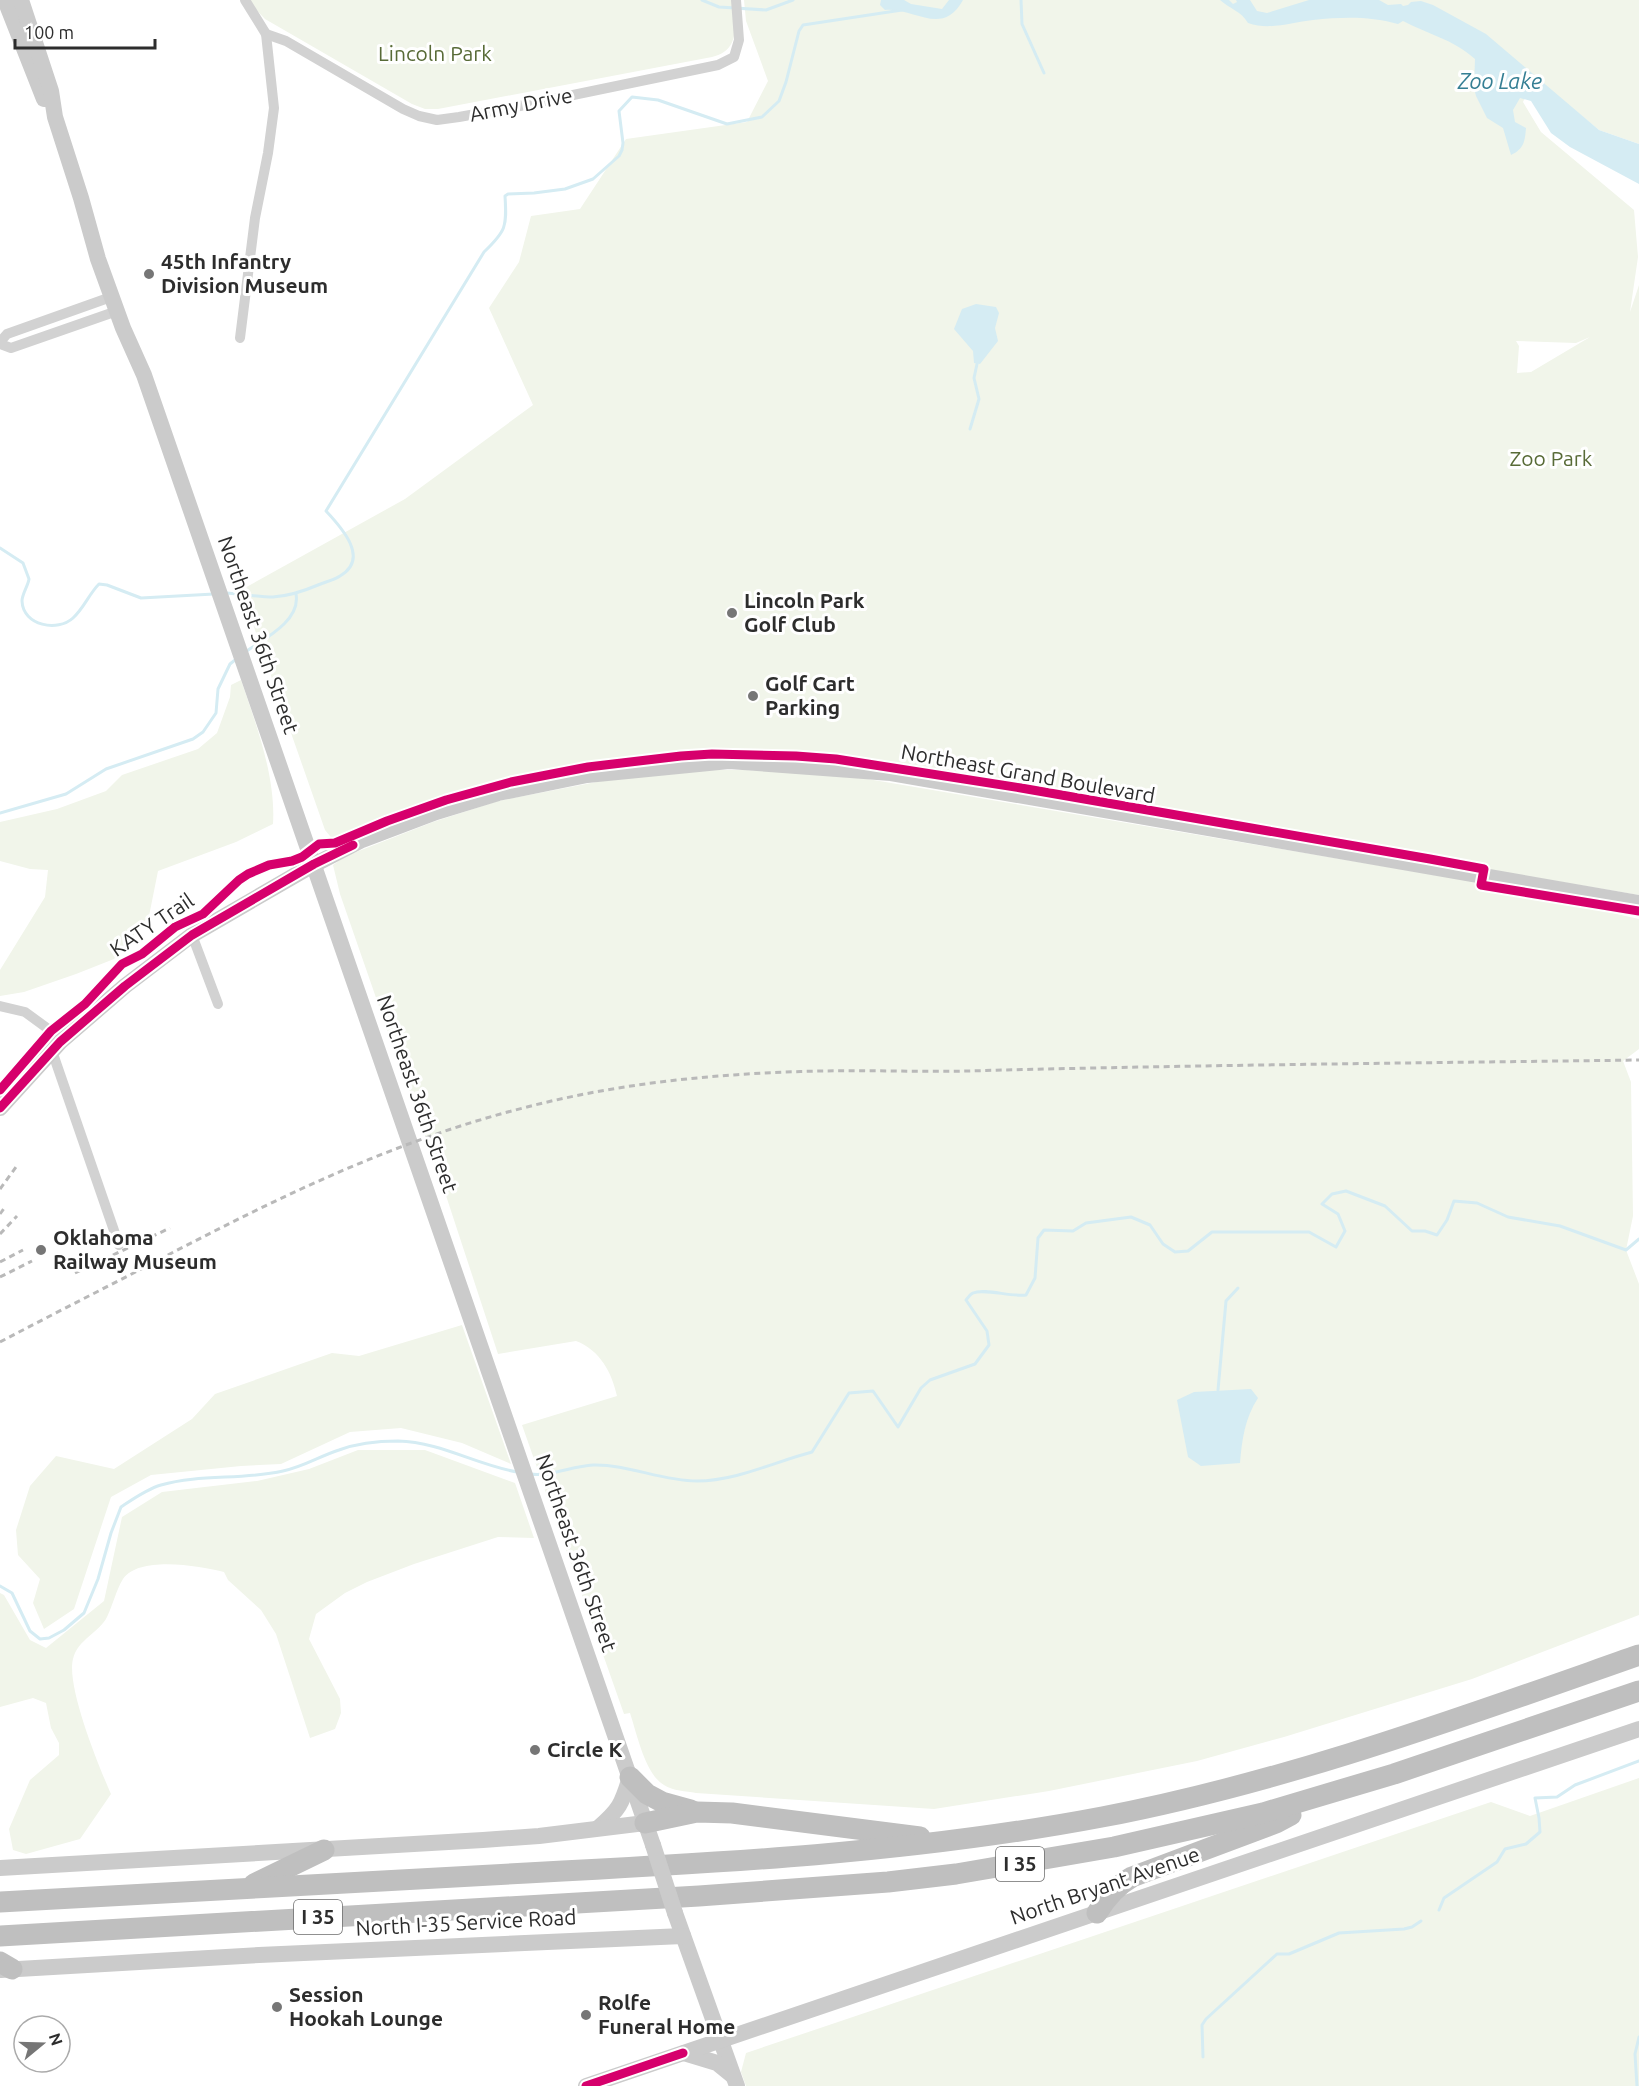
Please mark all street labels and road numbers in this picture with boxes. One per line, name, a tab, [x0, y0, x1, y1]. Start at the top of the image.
street label: Army Drive	[467, 82, 574, 126]
street label: Northeast 36th Street	[214, 533, 304, 737]
street label: Northeast Grand Boulevard	[899, 739, 1157, 807]
street label: KATY Trail	[105, 888, 198, 961]
street label: Northeast 36th Street	[373, 992, 463, 1196]
street label: Northeast 36th Street	[532, 1451, 622, 1655]
street label: North Bryant Avenue	[1007, 1841, 1203, 1929]
road number: I 35	[996, 1847, 1044, 1881]
road number: I 35	[294, 1900, 342, 1934]
street label: North I-35 Service Road	[355, 1904, 577, 1940]

